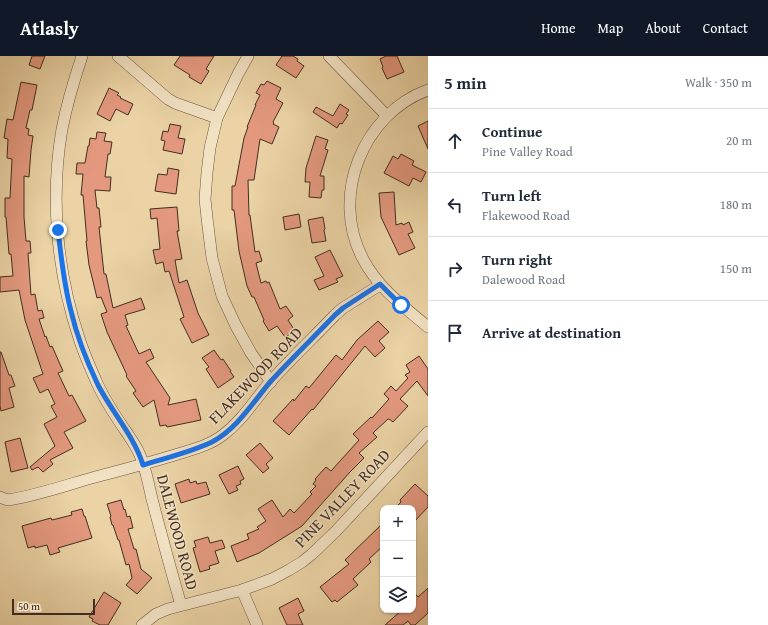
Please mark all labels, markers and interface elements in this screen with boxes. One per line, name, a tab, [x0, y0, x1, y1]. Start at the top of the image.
text: Atlasly	[20, 14, 79, 42]
text: Home	[541, 18, 576, 38]
text: Map	[598, 18, 623, 38]
text: About	[645, 18, 681, 38]
text: Contact	[703, 18, 748, 38]
text: 5 min	[444, 70, 486, 95]
text: Walk · 350 m	[685, 73, 752, 92]
text: Continue	[482, 121, 543, 142]
icon: ahead	[444, 130, 466, 152]
text: 20 m	[726, 131, 752, 150]
text: Pine Valley Road	[482, 142, 573, 161]
text: Turn left	[482, 185, 541, 206]
icon: left	[444, 194, 466, 216]
text: 180 m	[720, 195, 752, 214]
text: Flakewood Road	[482, 206, 570, 225]
route end	[49, 221, 67, 239]
text: Turn right	[482, 249, 553, 270]
icon: right	[444, 258, 466, 280]
text: 150 m	[720, 259, 752, 278]
text: Dalewood Road	[482, 270, 565, 289]
route start	[392, 296, 410, 314]
street label: FLAKEWOOD ROAD	[202, 321, 308, 429]
icon: arrive	[444, 322, 466, 344]
text: Arrive at destination	[482, 322, 621, 343]
street label: PINE VALLEY ROAD	[289, 443, 396, 553]
street label: DALEWOOD ROAD	[151, 472, 205, 593]
map controls	[380, 505, 416, 613]
button: +	[380, 505, 416, 541]
button: −	[380, 541, 416, 577]
button: layers	[380, 577, 416, 613]
scale bar	[12, 597, 95, 616]
text: 50 m	[18, 598, 40, 614]

